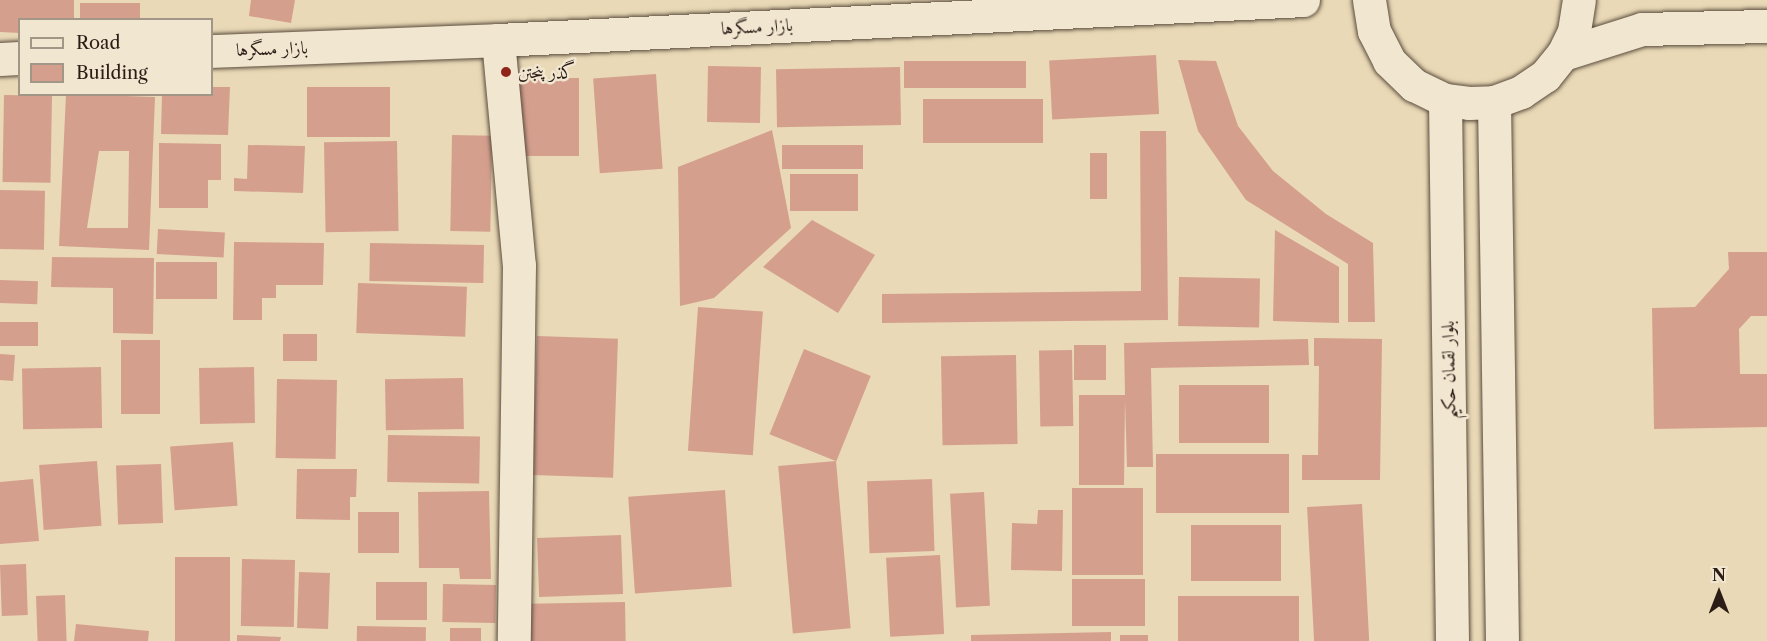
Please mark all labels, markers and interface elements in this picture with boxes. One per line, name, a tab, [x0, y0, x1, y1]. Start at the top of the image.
street label: بازار مسگرها	[720, 14, 794, 40]
legend	[18, 18, 213, 96]
text: Road	[76, 32, 121, 54]
street label: بازار مسگرها	[236, 37, 308, 61]
place label: گذر پنجتن	[518, 61, 575, 83]
text: Building	[76, 62, 148, 84]
marker: گذر پنجتن	[499, 65, 513, 79]
street label: بلوار لقمان حکیم	[1437, 320, 1461, 420]
north arrow	[1689, 563, 1749, 623]
text: N	[1712, 565, 1726, 585]

